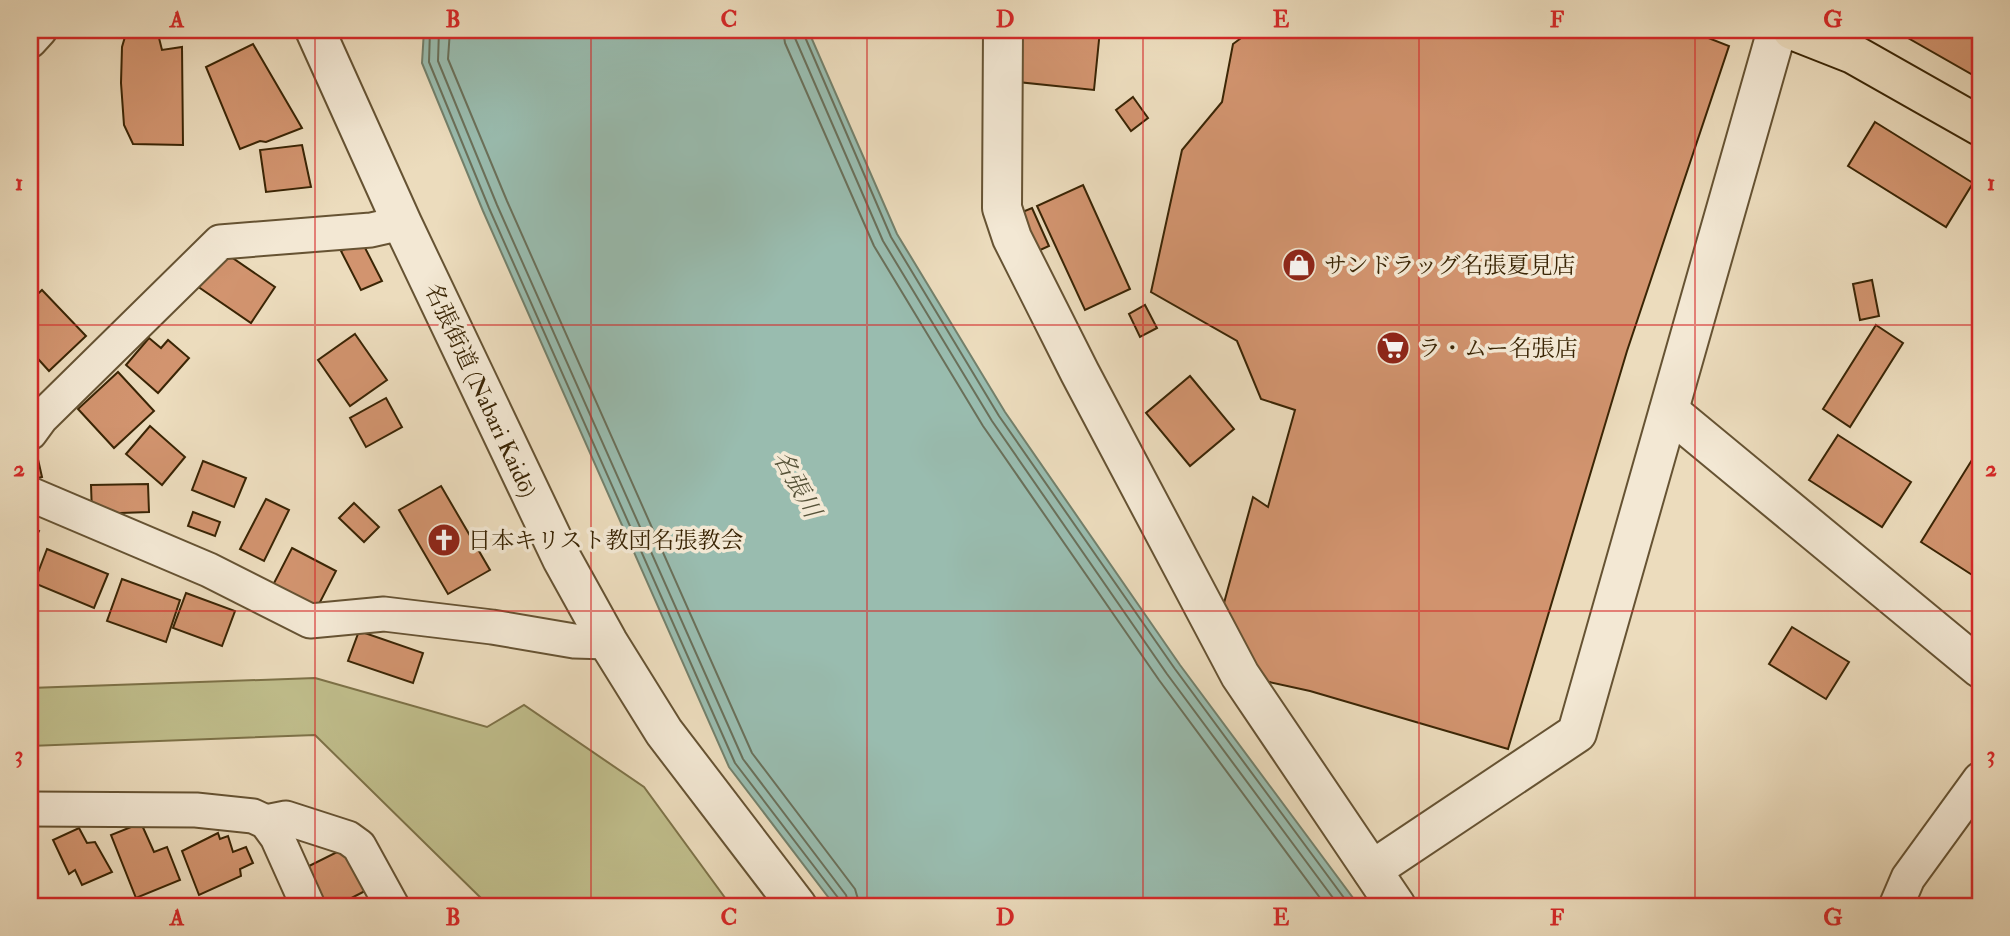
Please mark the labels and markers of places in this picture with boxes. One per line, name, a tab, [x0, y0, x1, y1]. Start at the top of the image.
shop icon: サンドラッグ名張夏見店	[1280, 246, 1318, 284]
place label: サンドラッグ名張夏見店	[1324, 251, 1575, 280]
supermarket icon: ラ・ムー名張店	[1374, 329, 1412, 367]
place label: ラ・ムー名張店	[1418, 334, 1578, 363]
church icon: 日本キリスト教団名張教会	[425, 521, 463, 559]
place label: 日本キリスト教団名張教会	[468, 526, 744, 555]

